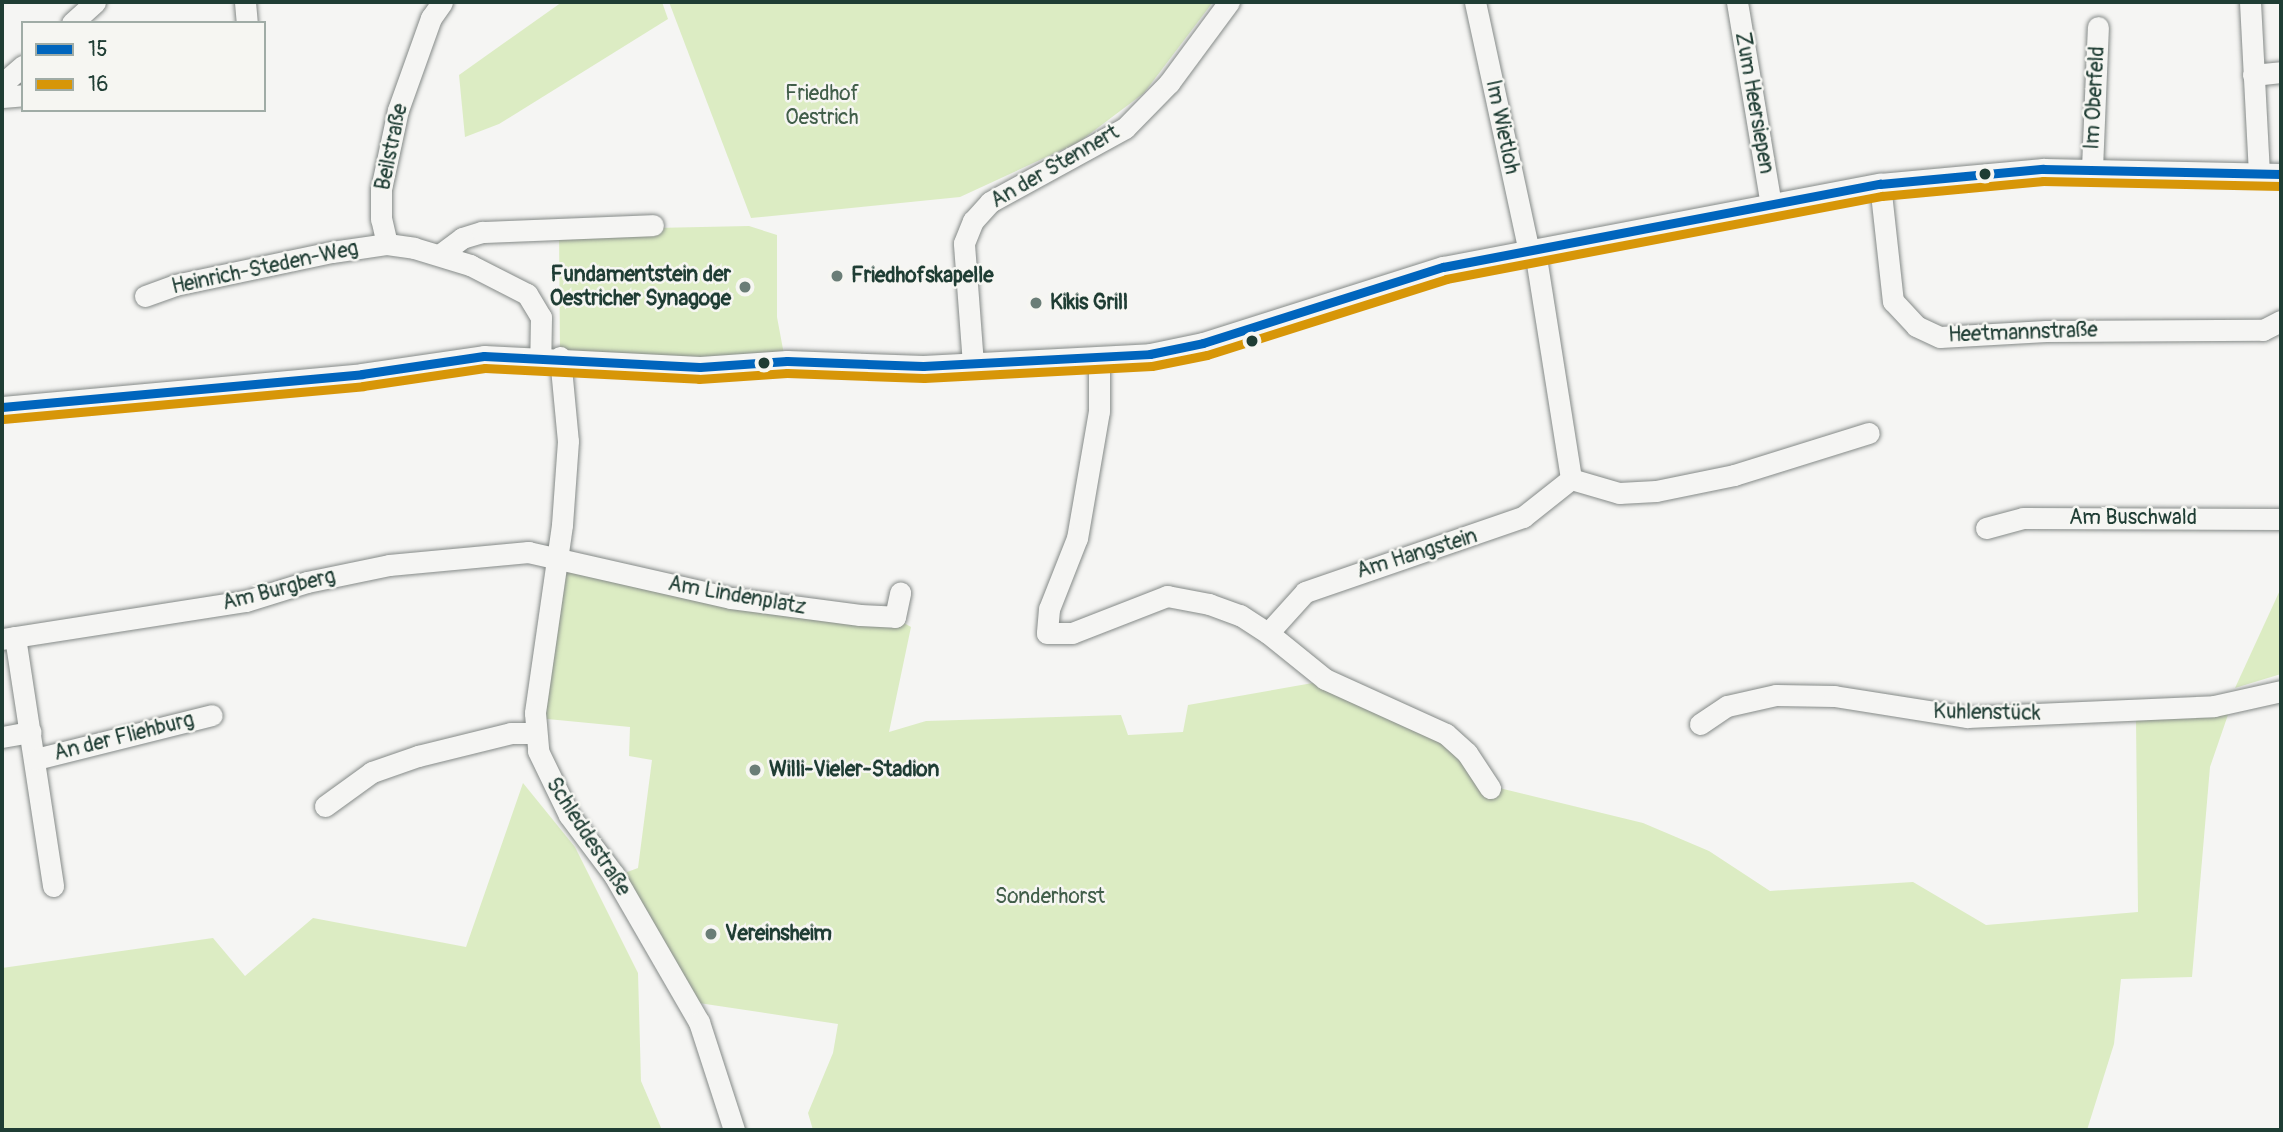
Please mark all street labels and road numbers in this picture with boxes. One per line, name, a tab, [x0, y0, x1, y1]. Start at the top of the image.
street label: Zum Heersiepen	[1729, 30, 1779, 176]
street label: Im Oberfeld	[2080, 46, 2110, 150]
street label: Im Wietloh	[1480, 78, 1524, 176]
street label: Beilstraße	[371, 101, 413, 193]
street label: An der Stennert	[986, 120, 1124, 214]
street label: Heinrich-Steden-Weg	[169, 236, 361, 300]
street label: Heetmannstraße	[1948, 318, 2098, 348]
street label: Am Buschwald	[2069, 505, 2197, 531]
street label: Am Hangstein	[1354, 524, 1480, 584]
street label: Am Burgberg	[220, 564, 338, 616]
street label: Am Lindenplatz	[666, 571, 808, 621]
street label: Kuhlenstück	[1933, 699, 2041, 727]
street label: An der Fliehburg	[51, 707, 197, 767]
street label: Schleddestraße	[540, 773, 636, 901]

